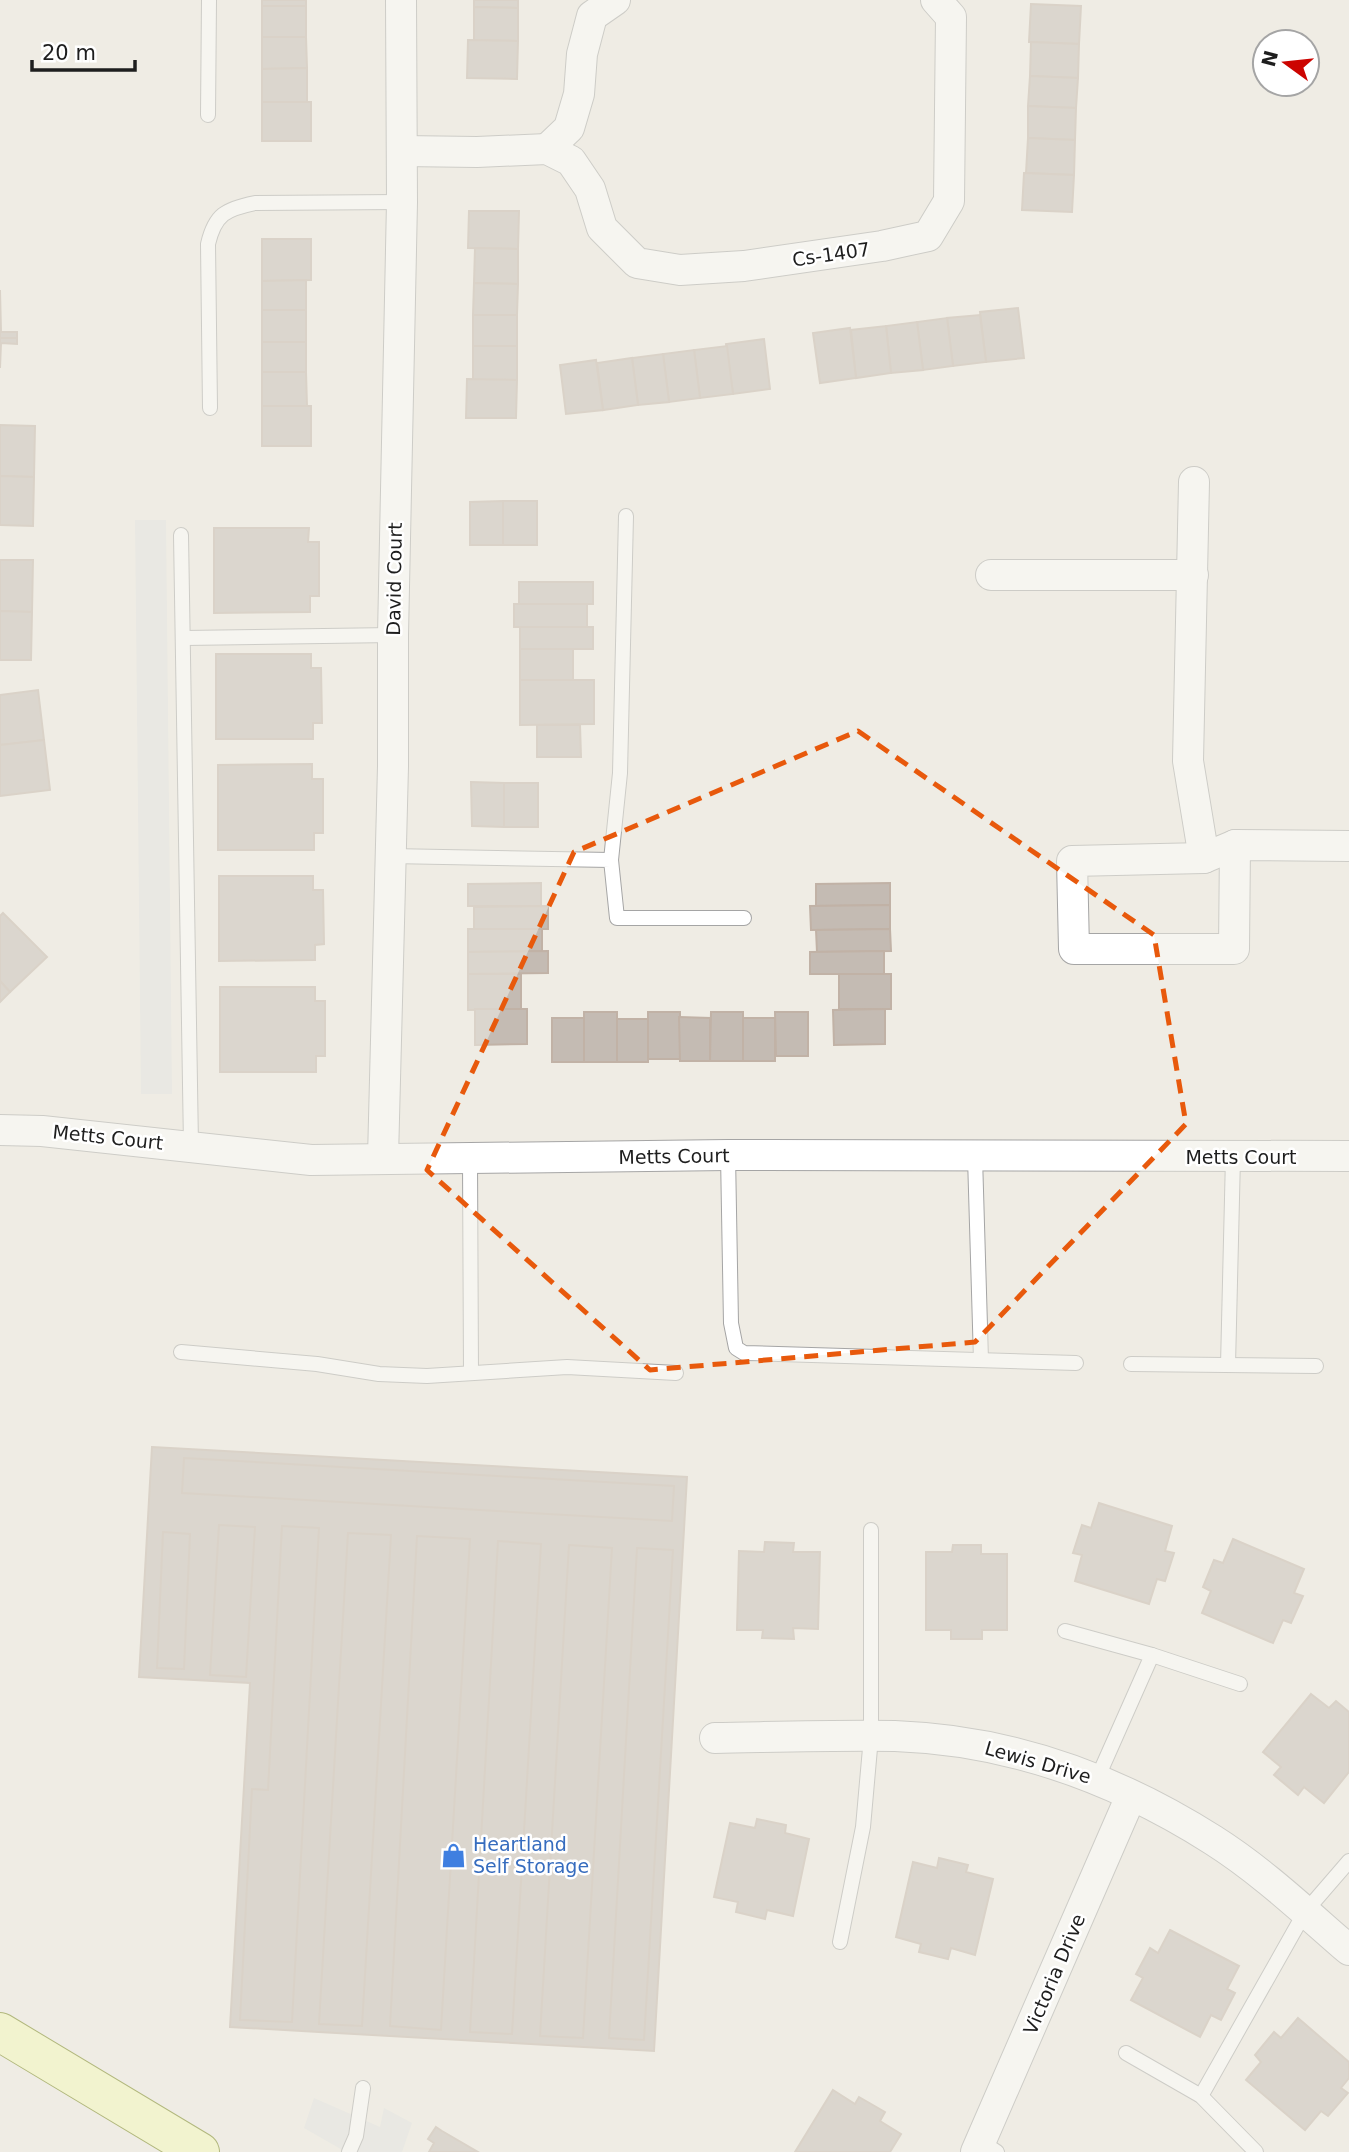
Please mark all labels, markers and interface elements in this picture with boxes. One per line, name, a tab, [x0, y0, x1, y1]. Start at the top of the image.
scale bar	[32, 28, 135, 72]
north arrow	[1251, 28, 1321, 98]
text: 20 m	[42, 41, 96, 65]
text: N	[1257, 48, 1282, 69]
street label: Cs-1407	[791, 238, 871, 270]
street label: David Court	[382, 522, 406, 636]
street label: Metts Court	[52, 1120, 164, 1154]
street label: Metts Court	[618, 1144, 730, 1168]
street label: Metts Court	[1185, 1146, 1297, 1168]
street label: Lewis Drive	[982, 1736, 1094, 1788]
place label: Heartland Self Storage	[473, 1833, 589, 1877]
shop icon: Heartland Self Storage	[439, 1841, 467, 1869]
street label: Victoria Drive	[1019, 1910, 1089, 2038]

